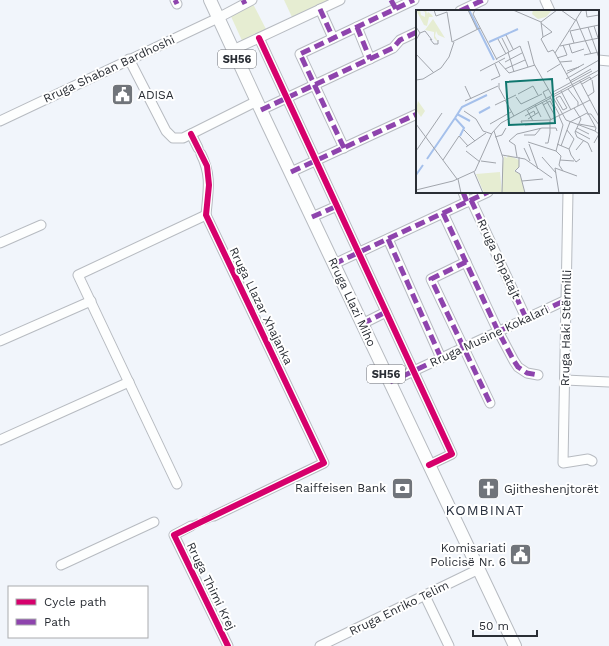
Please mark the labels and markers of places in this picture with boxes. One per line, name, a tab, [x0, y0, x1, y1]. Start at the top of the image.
public building icon: ADISA	[110, 82, 136, 108]
place label: ADISA	[138, 88, 174, 102]
bank icon: Raiffeisen Bank	[389, 475, 415, 501]
church icon: Gjitheshenjtorët	[475, 476, 501, 502]
place label: Raiffeisen Bank	[295, 481, 386, 495]
place label: Gjitheshenjtorët	[504, 482, 598, 496]
place label: Komisariati Policisë Nr. 6	[430, 541, 506, 569]
public building icon: Komisariati Policisë Nr. 6	[508, 542, 534, 568]

